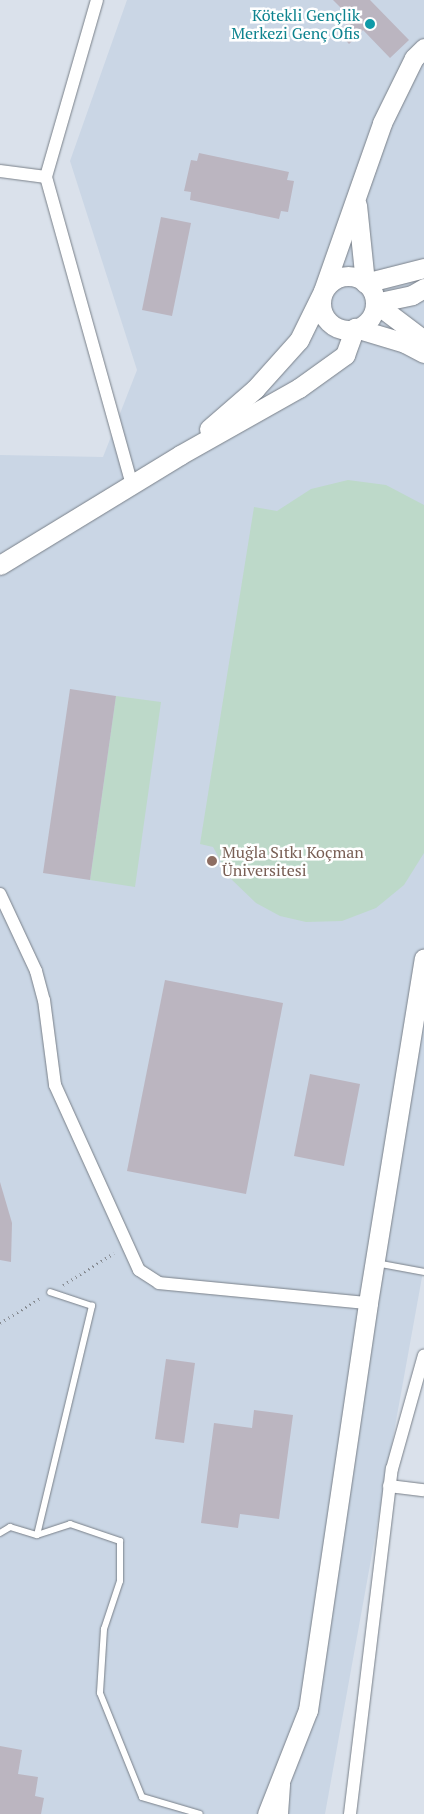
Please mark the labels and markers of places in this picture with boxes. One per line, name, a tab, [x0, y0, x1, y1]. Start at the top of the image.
place label: Kötekli Gençlik Merkezi Genç Ofis	[231, 5, 360, 43]
marker: Kötekli Gençlik Merkezi Genç Ofis	[364, 18, 376, 30]
place label: Muğla Sıtkı Koçman Üniversitesi	[222, 842, 364, 880]
marker: Muğla Sıtkı Koçman Üniversitesi	[206, 855, 218, 867]

